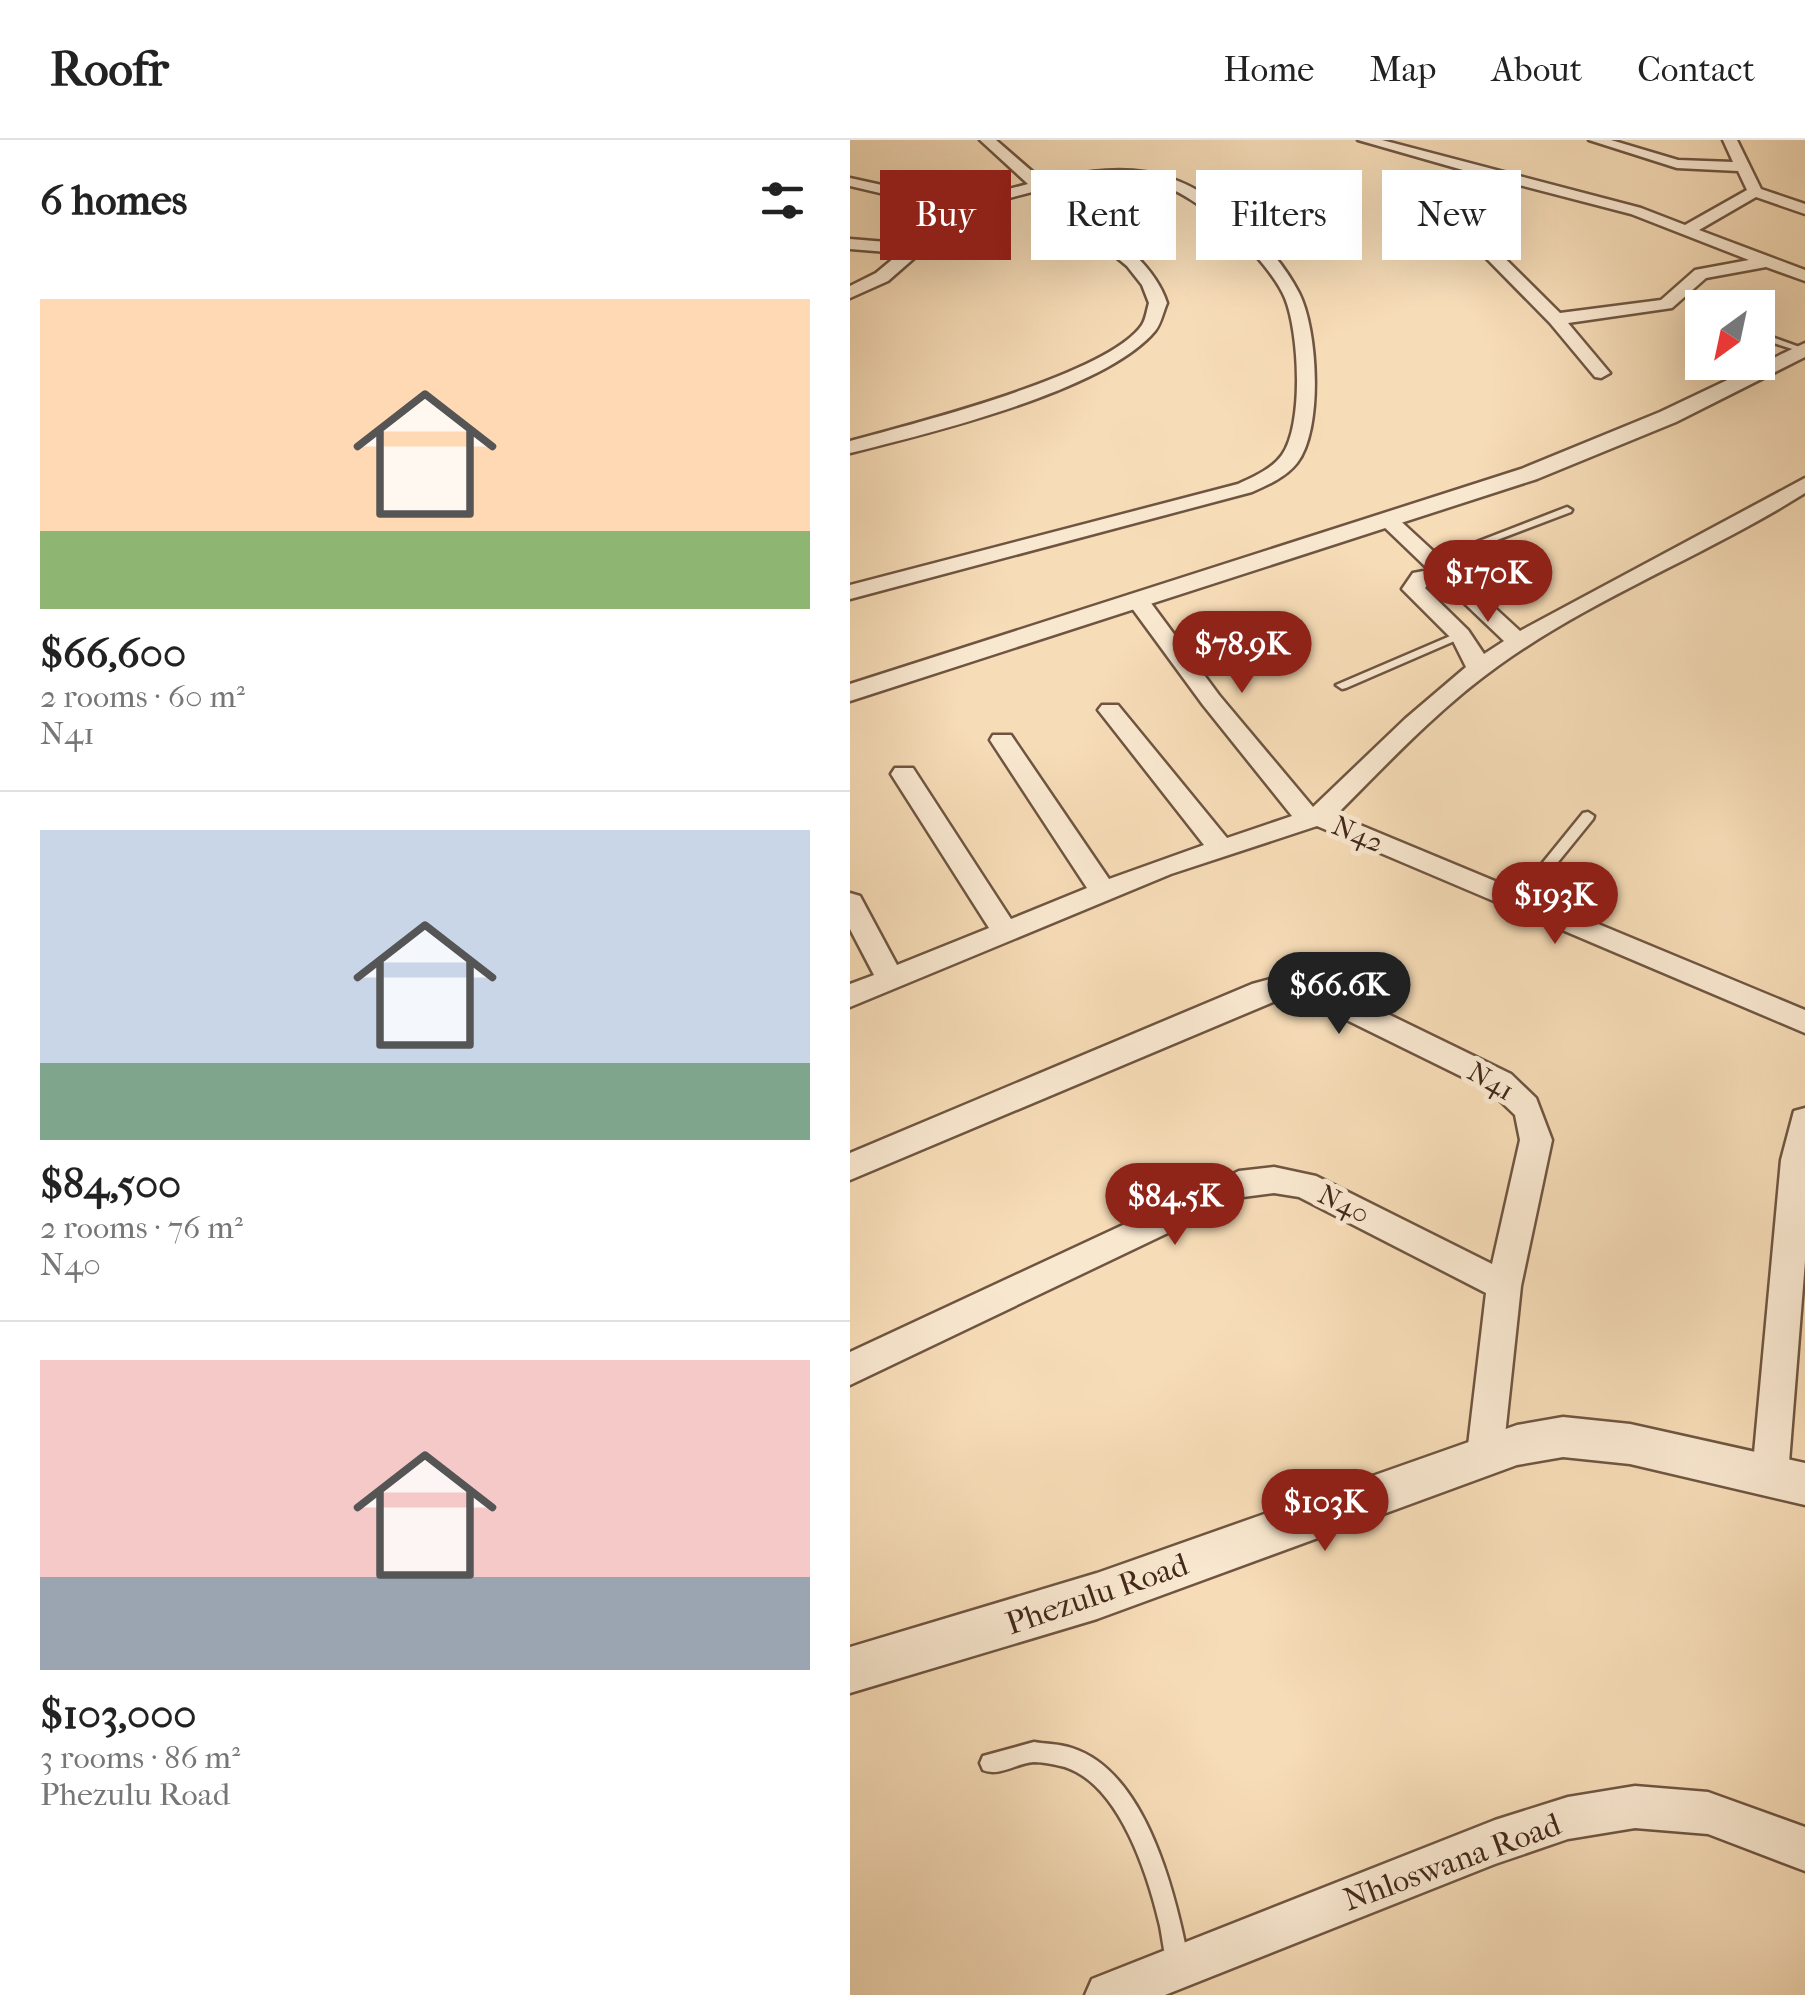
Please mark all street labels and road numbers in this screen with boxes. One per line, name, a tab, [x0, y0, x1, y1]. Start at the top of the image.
street label: N42	[1328, 809, 1388, 859]
street label: N41	[1462, 1055, 1520, 1107]
street label: N40	[1313, 1178, 1375, 1230]
street label: Phezulu Road	[1001, 1545, 1193, 1642]
street label: Nhloswana Road	[1338, 1805, 1566, 1918]

